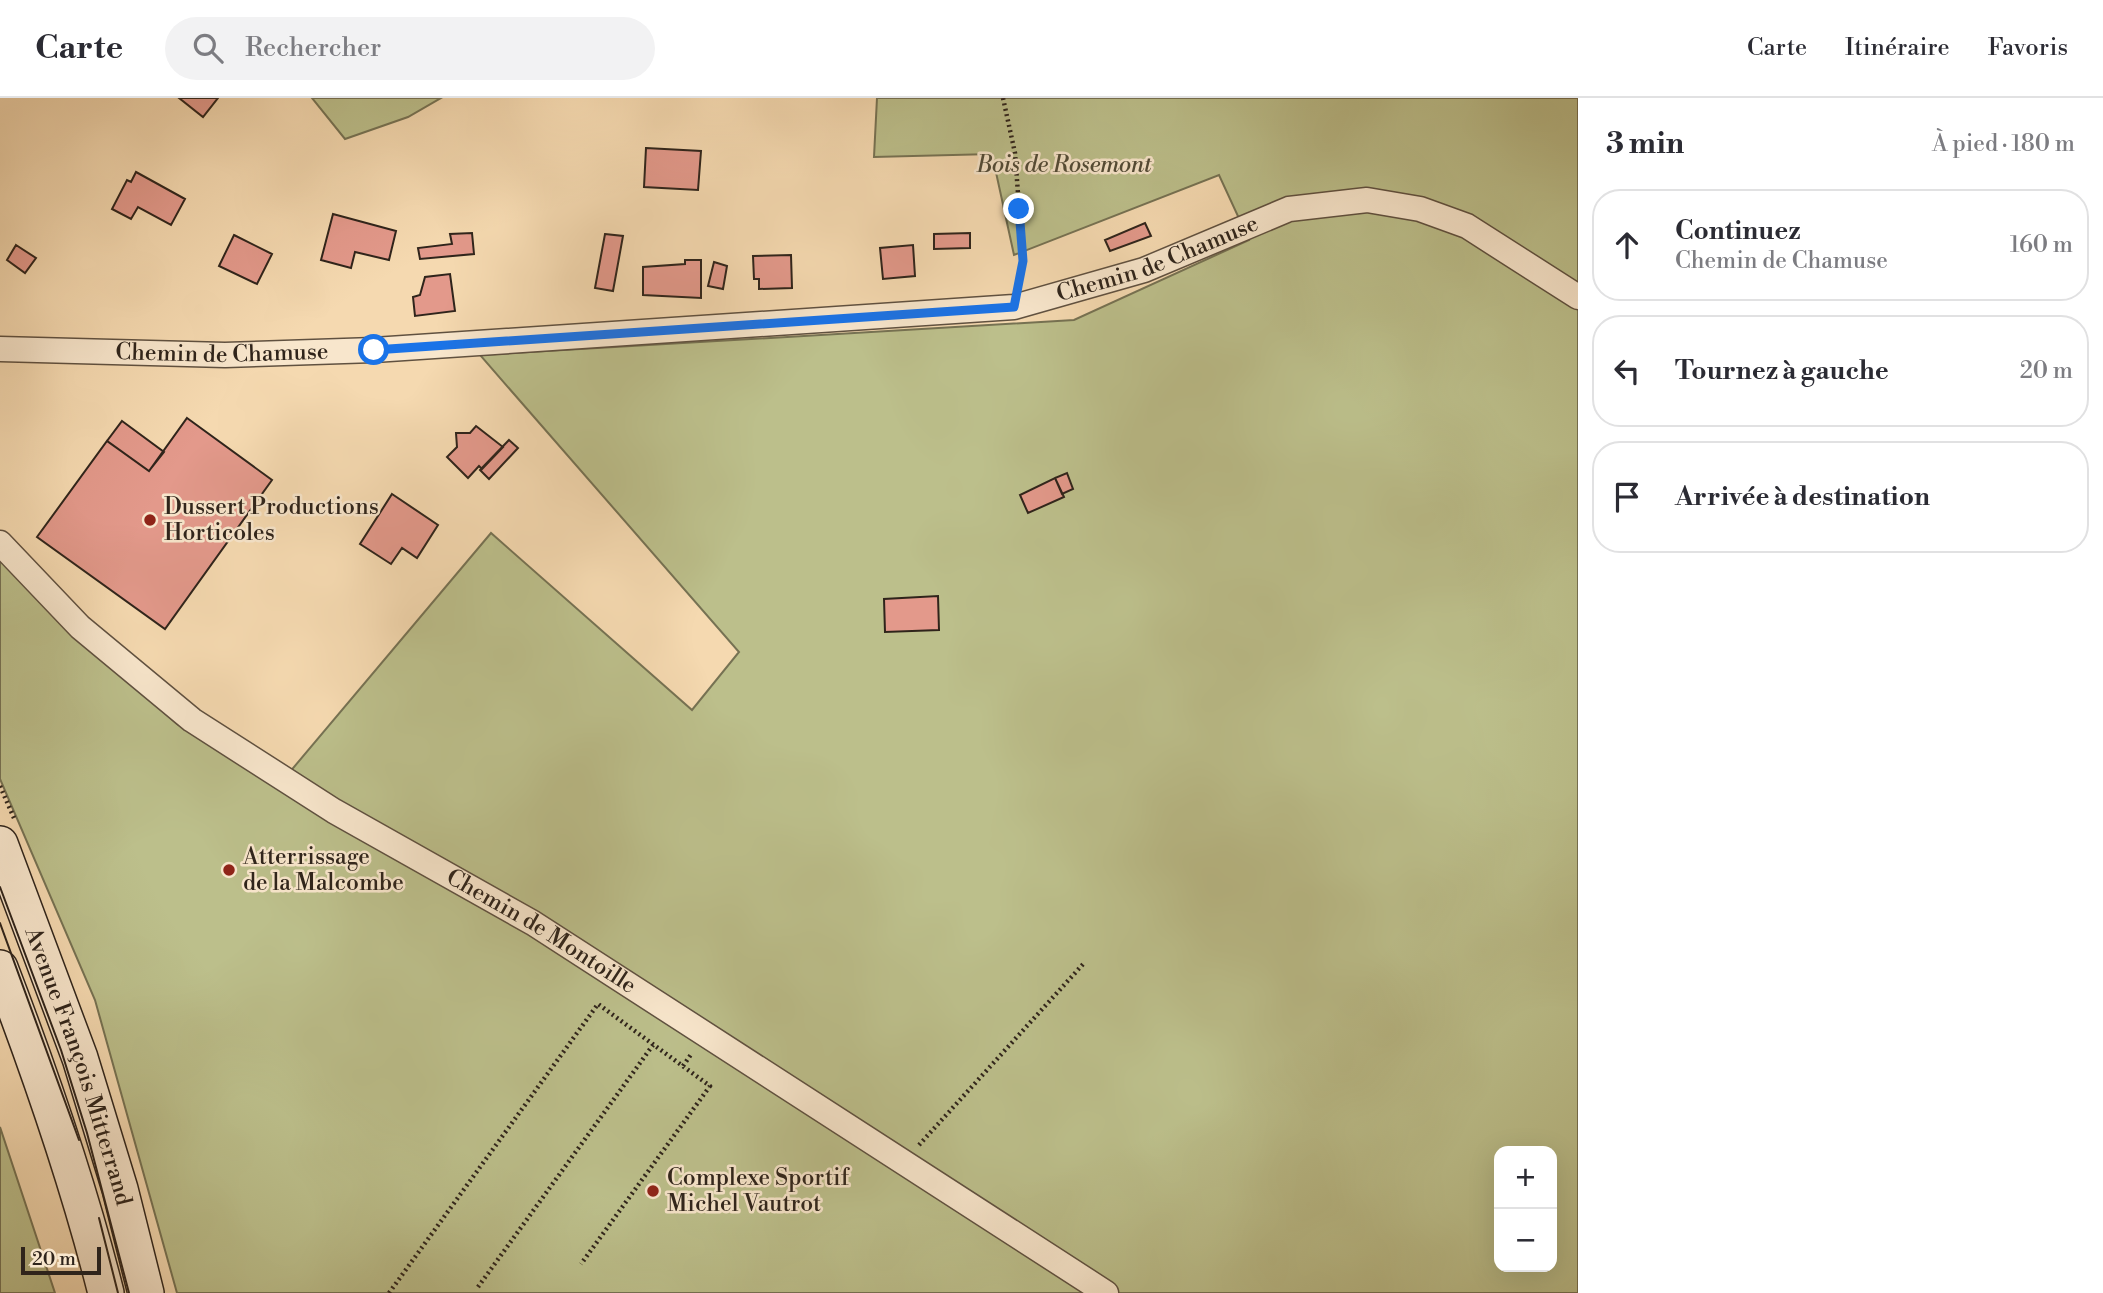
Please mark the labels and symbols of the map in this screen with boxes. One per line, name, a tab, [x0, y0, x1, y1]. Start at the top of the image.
park label: Bois de Rosemont	[975, 151, 1152, 179]
route end	[1003, 193, 1034, 224]
street label: Chemin de Chamuse	[1053, 210, 1263, 308]
route start	[358, 334, 389, 365]
street label: Chemin de Chamuse	[115, 338, 329, 369]
place label: Dussert Productions Horticoles	[164, 493, 379, 547]
marker: Dussert Productions Horticoles	[142, 512, 158, 528]
place label: Atterrissage de la Malcombe	[242, 843, 404, 897]
marker: Atterrissage de la Malcombe	[221, 862, 237, 878]
street label: Chemin de Montoille	[441, 863, 642, 1000]
street label: Avenue François Mitterrand	[18, 923, 138, 1208]
place label: Complexe Sportif Michel Vautrot	[667, 1164, 851, 1218]
marker: Complexe Sportif Michel Vautrot	[645, 1183, 661, 1199]
scale bar	[21, 1244, 102, 1276]

